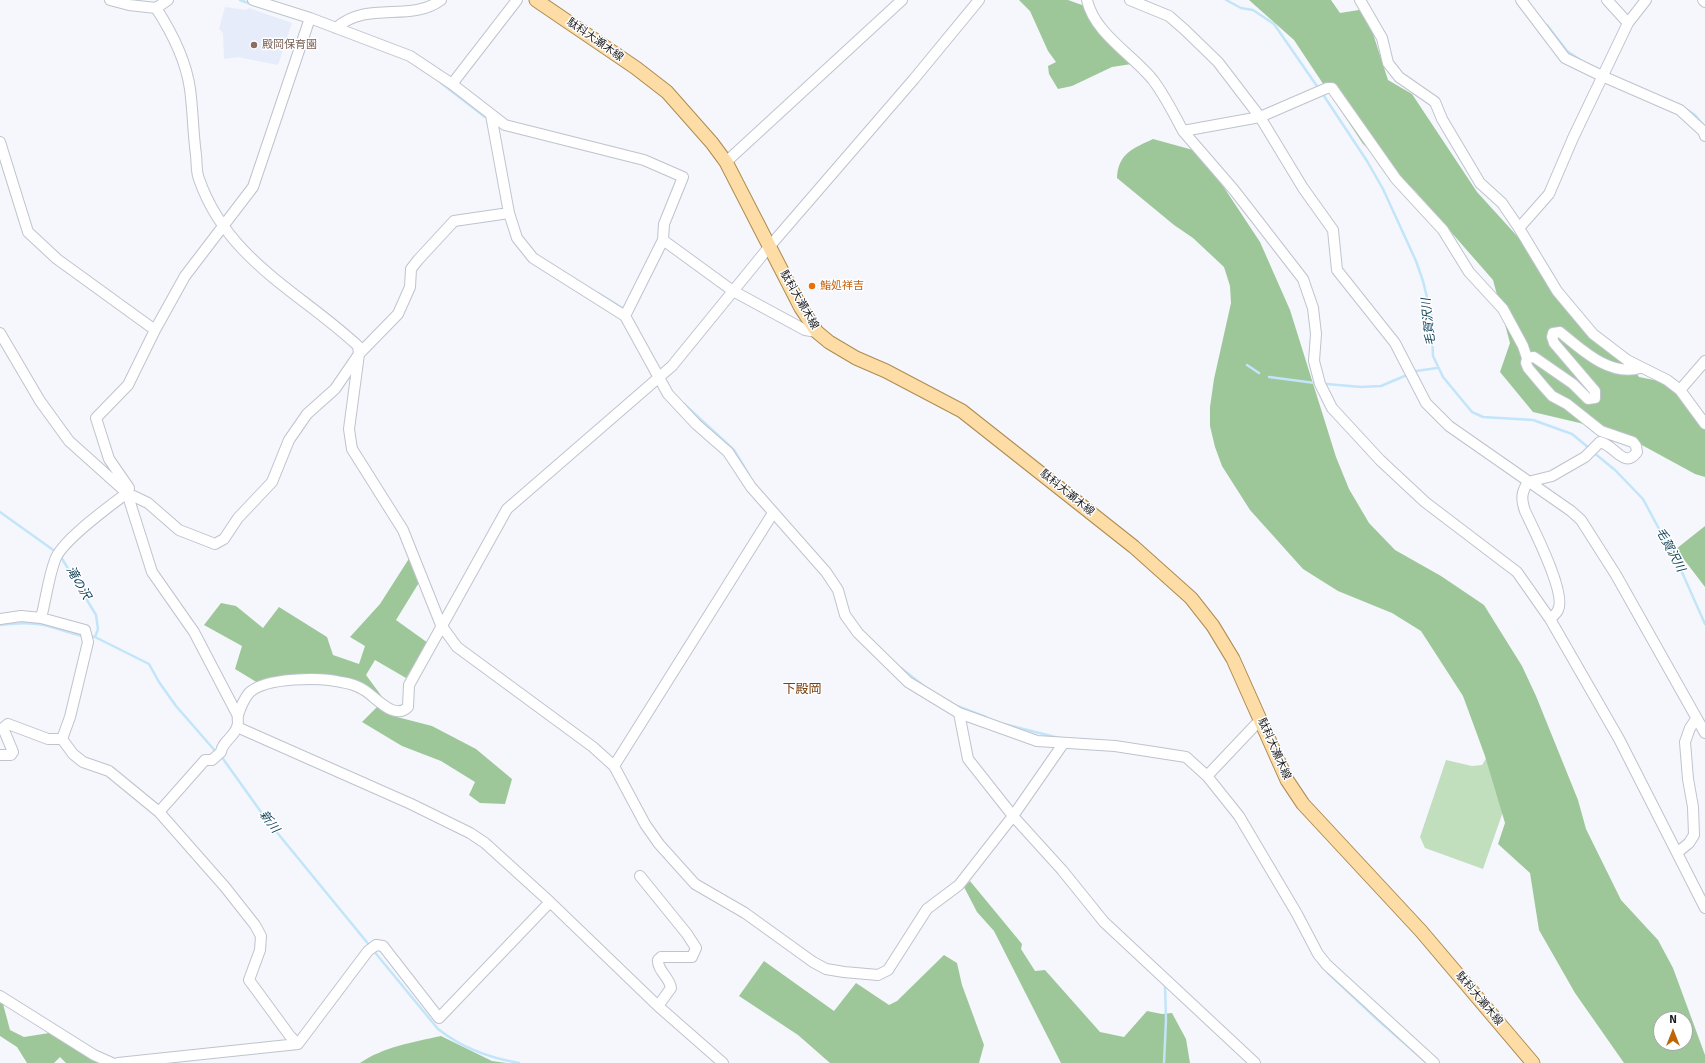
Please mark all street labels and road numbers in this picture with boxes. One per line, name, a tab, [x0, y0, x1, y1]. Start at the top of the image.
street label: 駄科大瀬木線	[564, 16, 626, 64]
street label: 駄科大瀬木線	[777, 268, 821, 332]
street label: 駄科大瀬木線	[1037, 467, 1097, 519]
street label: 駄科大瀬木線	[1255, 716, 1293, 782]
street label: 駄科大瀬木線	[1453, 969, 1505, 1029]

